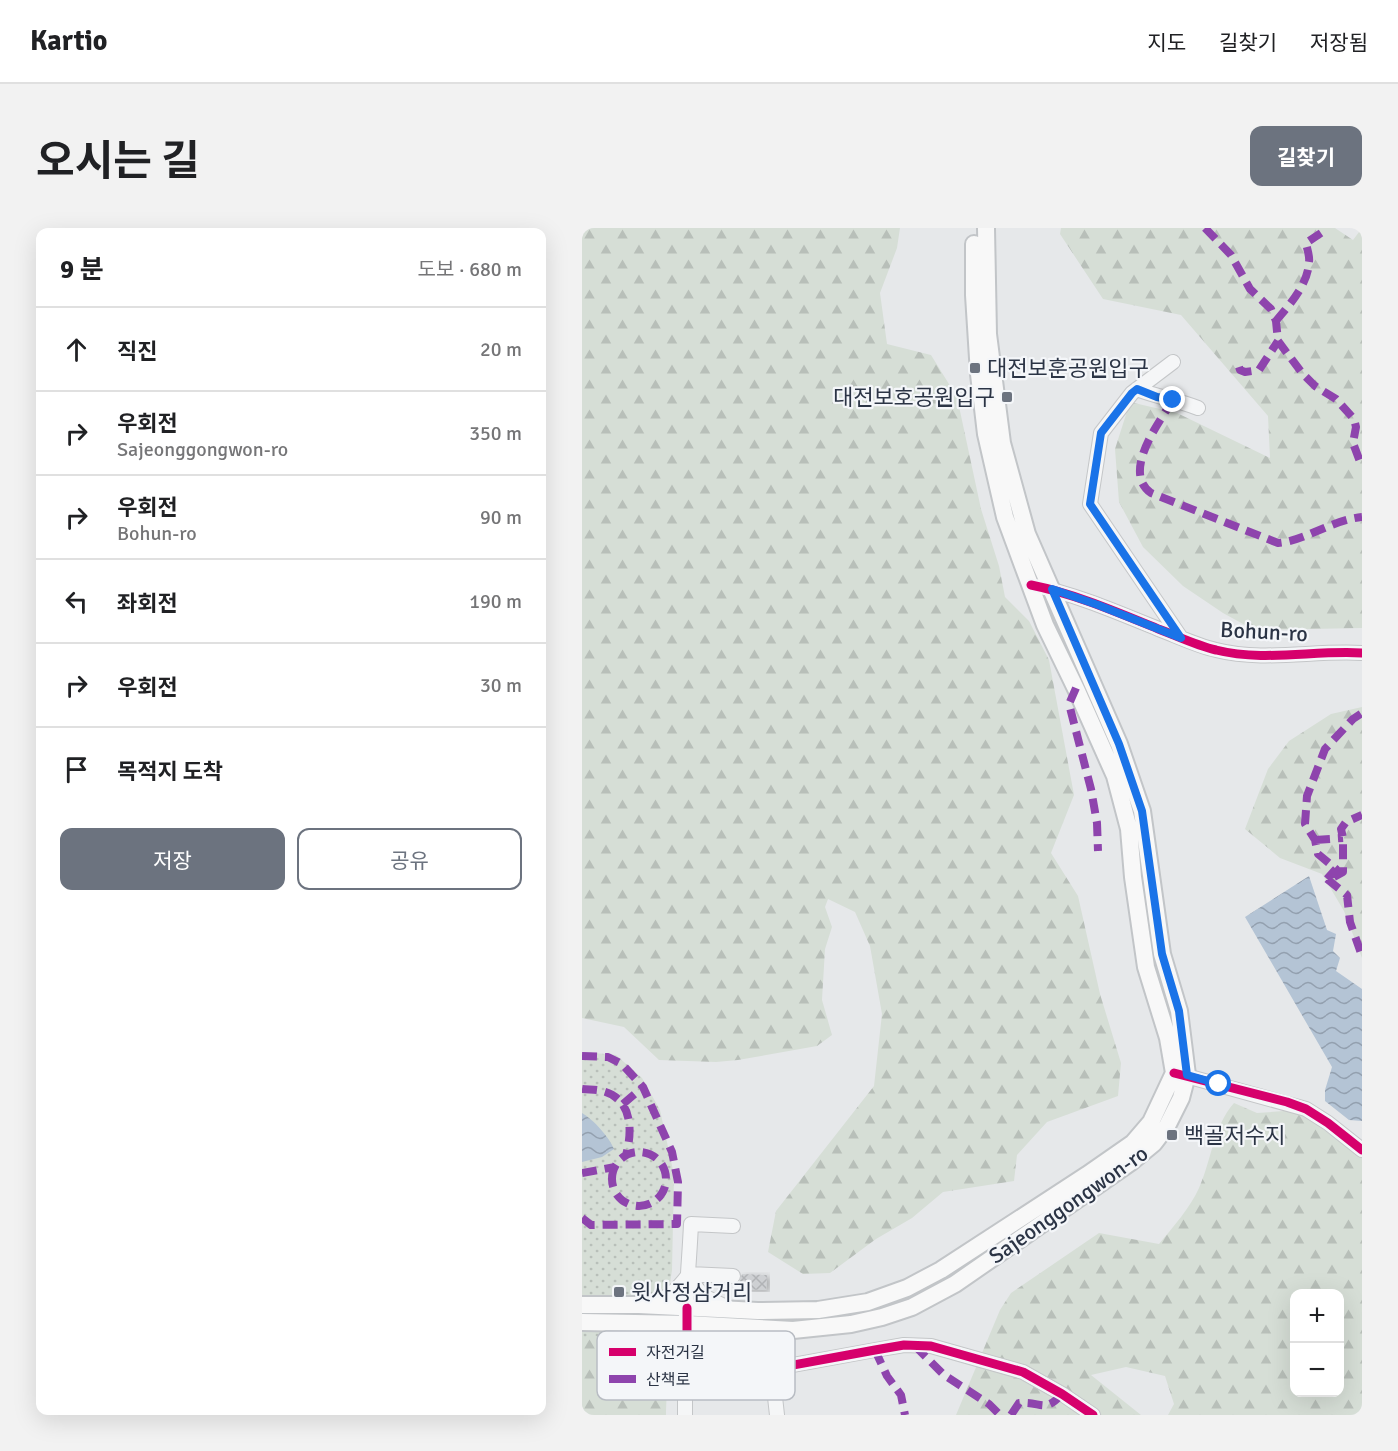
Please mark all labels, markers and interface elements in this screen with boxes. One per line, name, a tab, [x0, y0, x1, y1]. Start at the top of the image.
text: Kartio	[30, 24, 107, 58]
text: 지도	[1147, 30, 1186, 56]
text: 길찾기	[1219, 30, 1277, 56]
text: 저장됨	[1310, 30, 1368, 56]
button: 길찾기	[1250, 126, 1362, 186]
text: 오시는 길	[36, 136, 200, 187]
text: 9 분	[60, 254, 104, 286]
text: 도보 · 680 m	[418, 257, 522, 282]
icon: ahead	[60, 333, 93, 366]
text: 20 m	[480, 337, 522, 362]
text: 직진	[117, 338, 157, 365]
place label: 대전보훈공원입구	[987, 355, 1149, 382]
marker: 대전보훈공원입구	[968, 361, 982, 375]
place label: 대전보호공원입구	[833, 384, 995, 411]
route end	[1159, 386, 1185, 412]
marker: 대전보호공원입구	[1000, 390, 1014, 404]
text: 우회전	[117, 410, 178, 437]
icon: right	[60, 417, 93, 450]
text: 350 m	[469, 421, 522, 446]
text: Sajeonggongwon-ro	[117, 437, 288, 462]
text: 우회전	[117, 494, 178, 521]
icon: right	[60, 501, 93, 534]
text: 90 m	[480, 505, 522, 530]
text: Bohun-ro	[117, 521, 197, 546]
icon: left	[60, 585, 93, 618]
text: 190 m	[469, 589, 522, 614]
text: 좌회전	[117, 590, 178, 617]
street label: Bohun-ro	[1220, 616, 1308, 647]
icon: right	[60, 669, 93, 702]
text: 30 m	[480, 673, 522, 698]
text: 우회전	[117, 674, 178, 701]
icon: arrive	[60, 753, 93, 786]
text: 목적지 도착	[117, 758, 223, 785]
button: 저장	[60, 828, 285, 890]
button: 공유	[297, 828, 522, 890]
route start	[1205, 1070, 1231, 1096]
place label: 백골저수지	[1184, 1122, 1285, 1149]
marker: 백골저수지	[1165, 1128, 1179, 1142]
street label: Sajeonggongwon-ro	[983, 1139, 1153, 1269]
place label: 윗사정삼거리	[631, 1279, 752, 1306]
marker: 윗사정삼거리	[612, 1285, 626, 1299]
map controls	[1290, 1289, 1344, 1397]
button: +	[1290, 1289, 1344, 1343]
legend	[597, 1331, 795, 1400]
text: 자전거길	[646, 1343, 705, 1363]
button: −	[1290, 1343, 1344, 1397]
text: 산책로	[646, 1370, 690, 1390]

